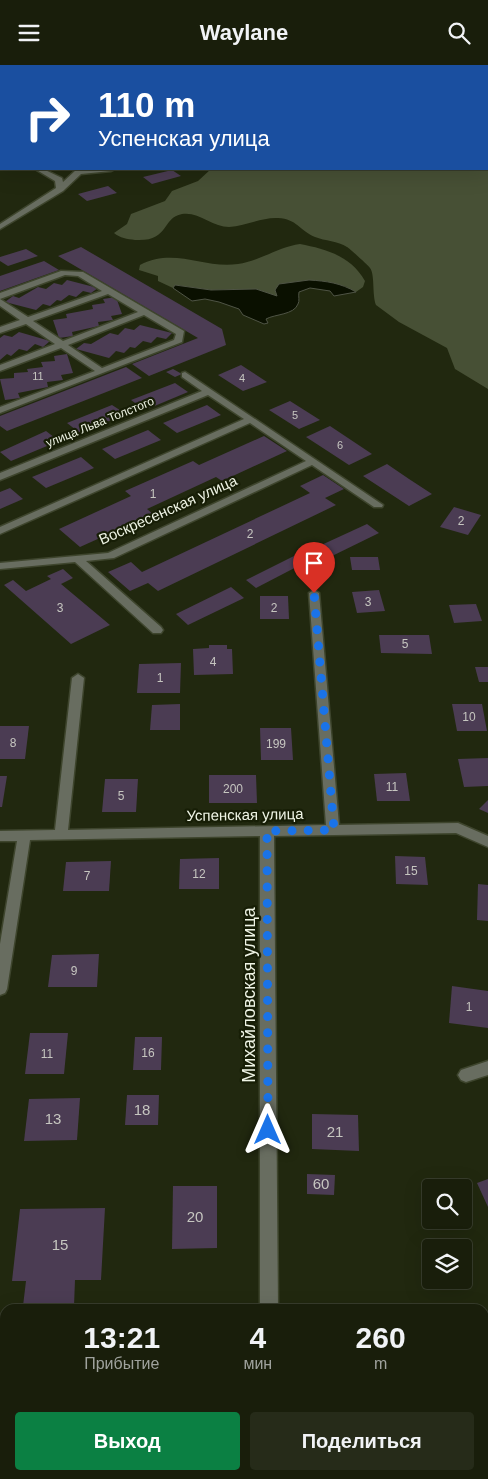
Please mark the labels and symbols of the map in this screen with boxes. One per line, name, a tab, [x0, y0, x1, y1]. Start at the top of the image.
house number: 11	[32, 370, 44, 382]
house number: 4	[239, 372, 245, 384]
street label: улица Льва Толстого	[44, 394, 156, 450]
house number: 5	[292, 409, 298, 421]
house number: 6	[337, 439, 343, 451]
street label: Воскресенская улица	[96, 471, 240, 548]
house number: 1	[150, 487, 157, 501]
house number: 2	[458, 514, 465, 528]
house number: 2	[247, 527, 254, 541]
pin	[293, 542, 335, 593]
house number: 3	[365, 595, 372, 609]
house number: 3	[57, 601, 64, 615]
house number: 2	[271, 601, 278, 615]
house number: 5	[402, 637, 409, 651]
house number: 4	[210, 655, 217, 669]
house number: 1	[157, 671, 164, 685]
house number: 10	[462, 710, 476, 724]
house number: 8	[10, 736, 17, 750]
house number: 199	[266, 737, 286, 751]
house number: 11	[386, 780, 399, 794]
house number: 200	[223, 782, 243, 796]
house number: 5	[118, 789, 125, 803]
street label: Успенская улица	[186, 805, 304, 824]
house number: 15	[404, 864, 418, 878]
house number: 12	[192, 867, 206, 881]
house number: 7	[84, 869, 91, 883]
street label: Михайловская улица	[239, 906, 259, 1083]
house number: 9	[71, 964, 78, 978]
house number: 1	[466, 1000, 473, 1014]
house number: 16	[141, 1046, 155, 1060]
house number: 11	[41, 1047, 54, 1061]
house number: 18	[134, 1101, 150, 1118]
position arrow	[241, 1103, 293, 1155]
house number: 13	[45, 1110, 61, 1127]
house number: 21	[327, 1123, 343, 1140]
house number: 60	[313, 1175, 329, 1192]
house number: 20	[187, 1208, 203, 1225]
house number: 15	[52, 1236, 68, 1253]

